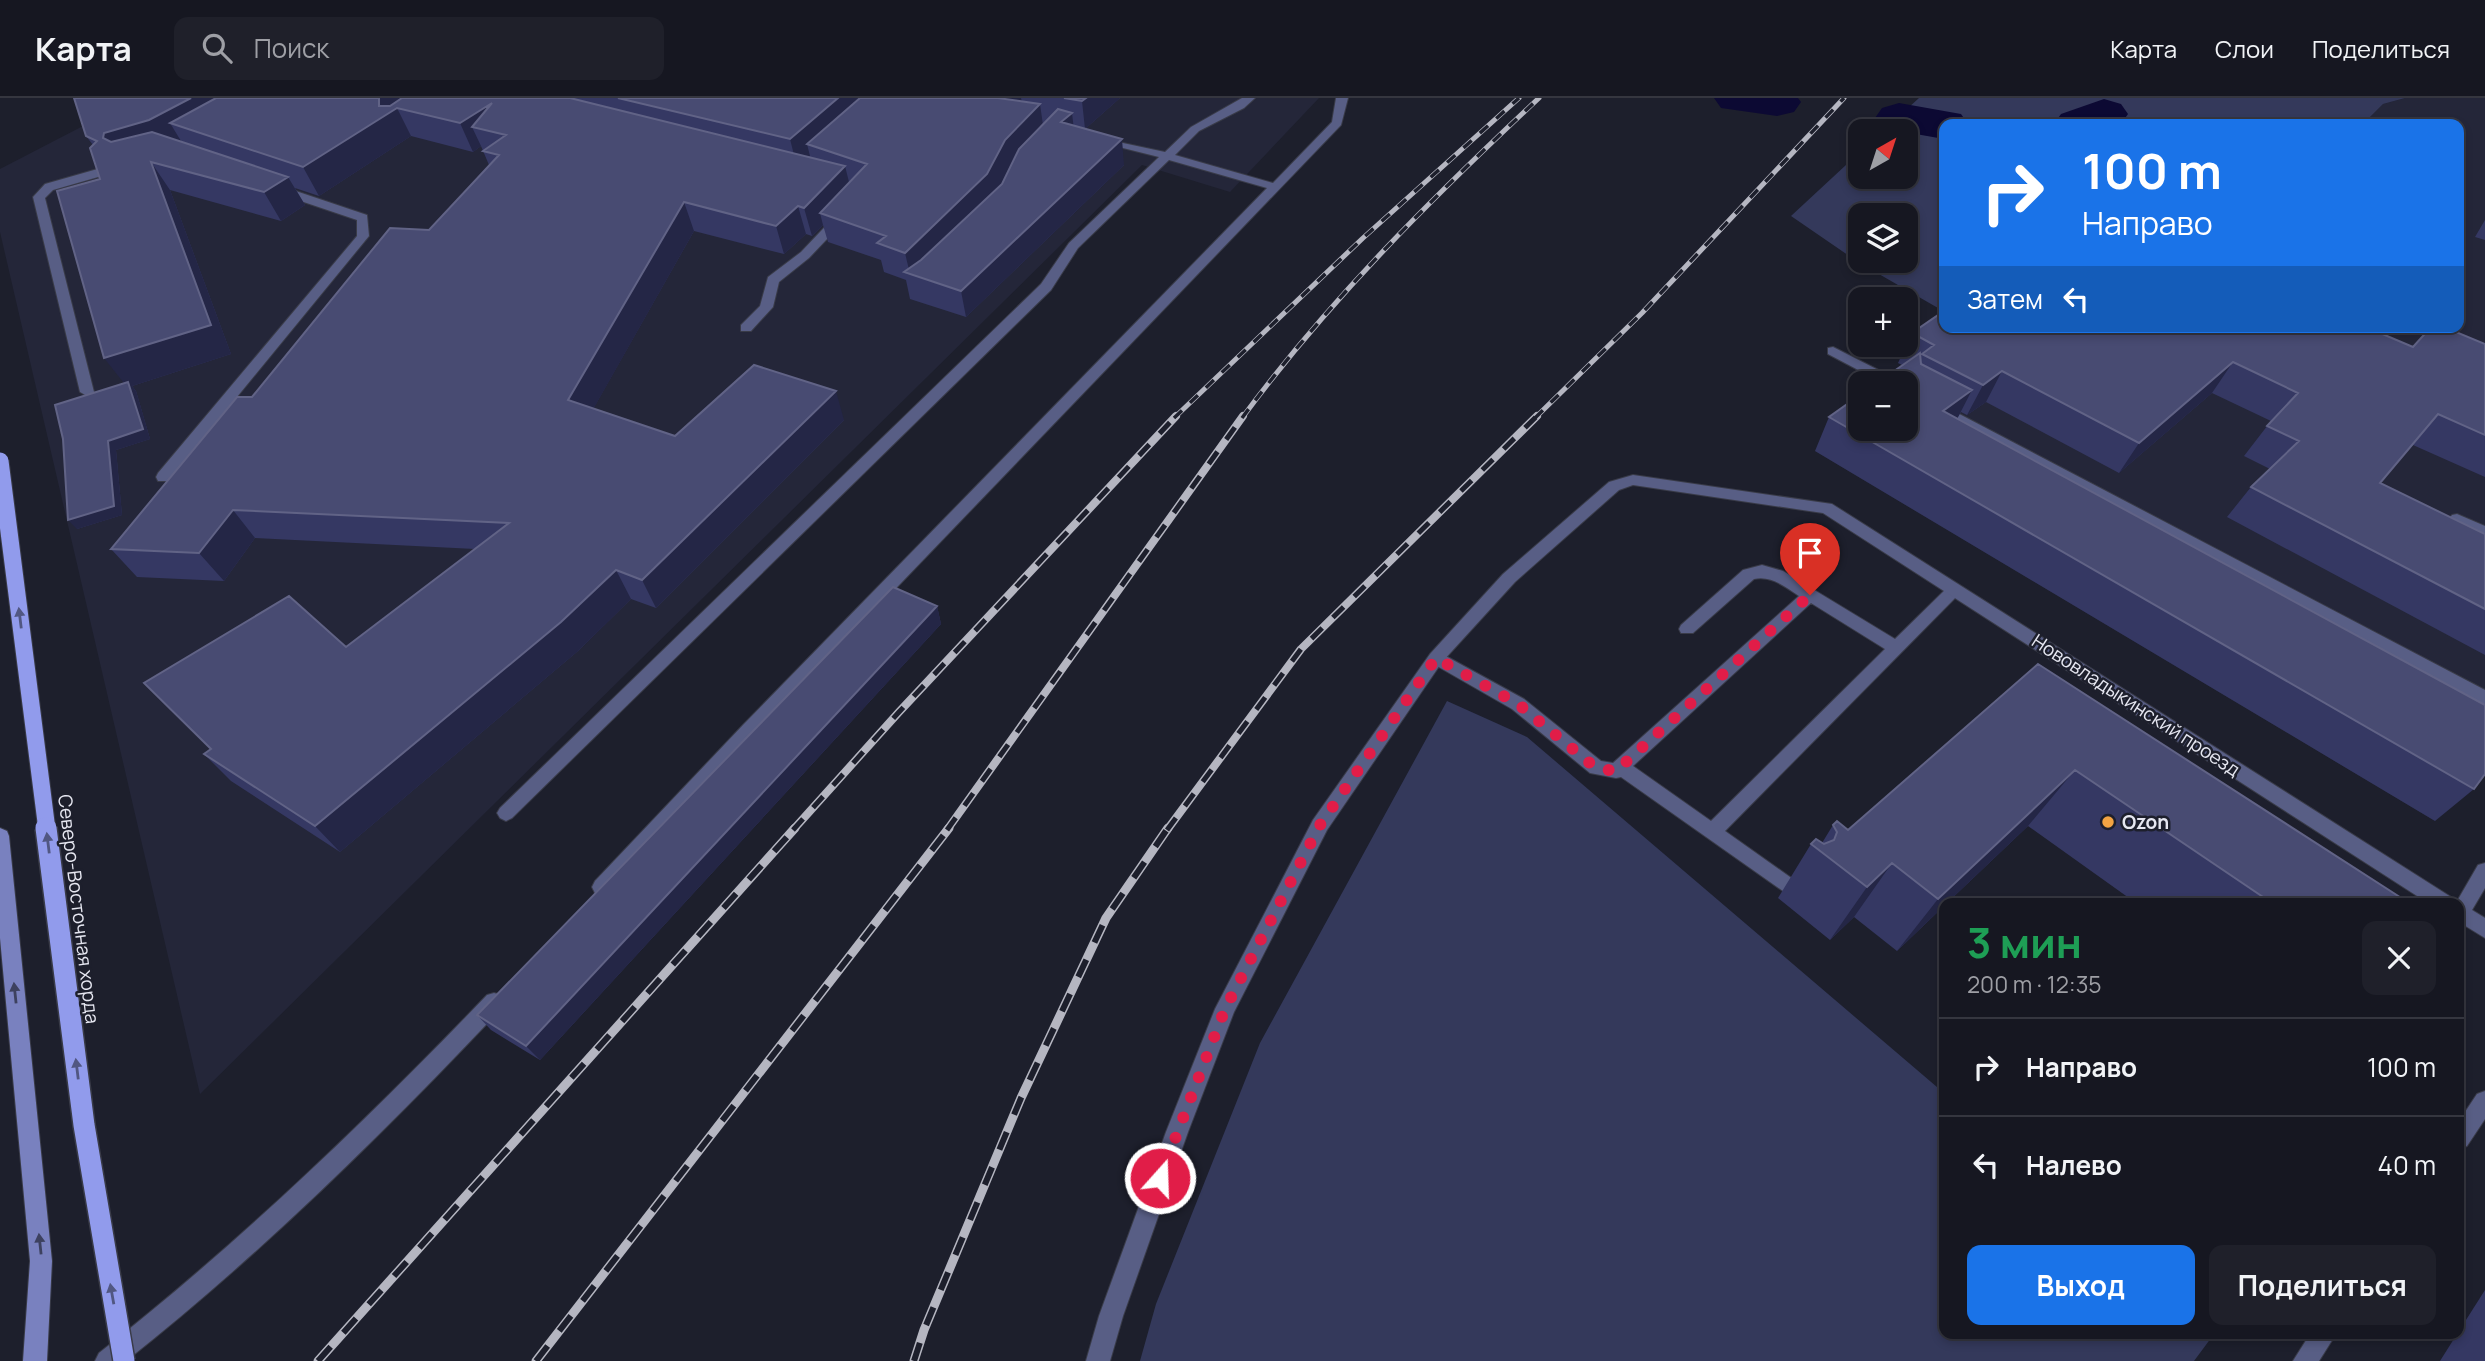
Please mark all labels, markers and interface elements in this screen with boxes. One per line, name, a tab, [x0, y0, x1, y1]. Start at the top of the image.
search box	[174, 17, 664, 80]
text: Карта	[35, 26, 132, 71]
icon: search	[198, 29, 236, 67]
text: Поиск	[254, 30, 329, 66]
text: Карта	[2110, 32, 2177, 65]
text: Слои	[2215, 32, 2274, 65]
text: Поделиться	[2312, 32, 2450, 65]
north arrow	[1848, 119, 1918, 189]
map controls	[1848, 119, 1918, 441]
text: 100 m	[2082, 137, 2222, 204]
icon: right	[1967, 147, 2058, 238]
text: Направо	[2082, 201, 2213, 245]
button: layers	[1848, 203, 1918, 273]
icon: left	[2057, 280, 2095, 318]
text: Затем	[1967, 281, 2043, 317]
button: +	[1848, 287, 1918, 357]
button: −	[1848, 371, 1918, 441]
pin	[1780, 523, 1840, 595]
icon: arrive	[1791, 534, 1829, 572]
one-way arrow	[14, 606, 25, 628]
street label: Нововладыкинский проезд	[2027, 628, 2245, 782]
street label: Северо-Восточная хорда	[52, 793, 106, 1025]
place label: Ozon	[2122, 809, 2169, 835]
marker: Ozon	[2100, 814, 2116, 830]
one-way arrow	[43, 832, 54, 854]
text: 3 мин	[1967, 913, 2082, 971]
button: close	[2362, 921, 2436, 995]
text: 200 m · 12:35	[1967, 968, 2102, 1000]
one-way arrow	[9, 982, 20, 1004]
icon: right	[1967, 1048, 2005, 1086]
text: Направо	[2026, 1049, 2137, 1085]
text: 100 m	[2367, 1049, 2436, 1085]
one-way arrow	[71, 1058, 82, 1080]
position arrow	[1123, 1141, 1197, 1215]
icon: left	[1967, 1146, 2005, 1184]
text: Налево	[2026, 1147, 2122, 1183]
text: 40 m	[2378, 1147, 2436, 1183]
one-way arrow	[34, 1233, 45, 1255]
button: Выход	[1967, 1245, 2195, 1325]
button: Поделиться	[2209, 1245, 2436, 1325]
one-way arrow	[106, 1283, 117, 1305]

